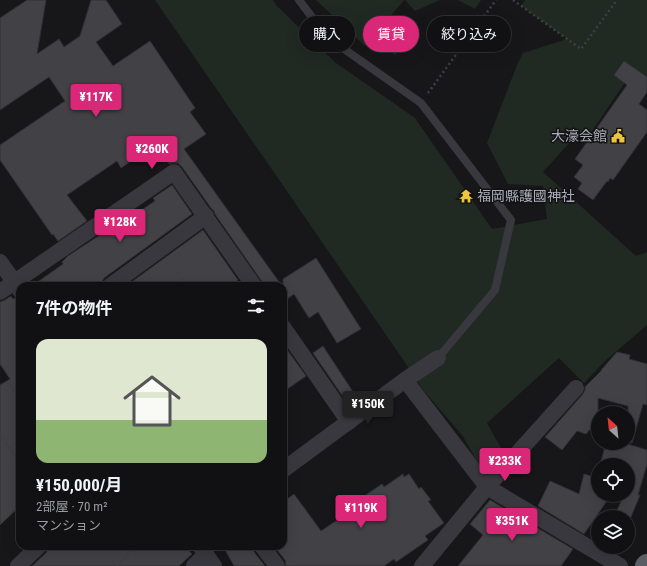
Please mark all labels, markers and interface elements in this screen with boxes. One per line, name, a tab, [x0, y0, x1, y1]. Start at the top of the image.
chip: 購入	[299, 16, 355, 52]
chip: 賃貸	[363, 16, 419, 52]
chip: 絞り込み	[427, 16, 511, 52]
pin: ¥117K	[68, 84, 124, 118]
text: ¥117K	[79, 89, 113, 104]
place label: 大濠会館	[551, 128, 607, 144]
public building icon: 大濠会館	[610, 128, 626, 144]
pin: ¥260K	[124, 136, 180, 170]
text: ¥260K	[135, 141, 169, 156]
temple icon: 福岡縣護國神社	[458, 188, 474, 204]
place label: 福岡縣護國神社	[477, 188, 575, 204]
pin: ¥128K	[92, 209, 148, 243]
text: ¥128K	[103, 214, 137, 229]
icon: filters	[245, 295, 267, 317]
text: 7件の物件	[36, 298, 113, 318]
icon: home	[116, 365, 188, 437]
pin: ¥150K	[340, 391, 396, 425]
text: ¥150K	[351, 396, 385, 411]
north arrow	[591, 406, 635, 450]
map controls	[591, 406, 635, 554]
pin: ¥233K	[477, 448, 533, 482]
text: ¥233K	[488, 453, 522, 468]
button: locate	[591, 458, 635, 502]
text: ¥150,000/月	[36, 475, 122, 495]
pin: ¥119K	[333, 495, 389, 529]
text: 2部屋 · 70 m²	[36, 499, 107, 514]
text: ¥119K	[344, 500, 378, 515]
pin: ¥351K	[484, 508, 540, 542]
button: layers	[591, 510, 635, 554]
text: ¥351K	[495, 513, 529, 528]
text: マンション	[36, 518, 101, 533]

